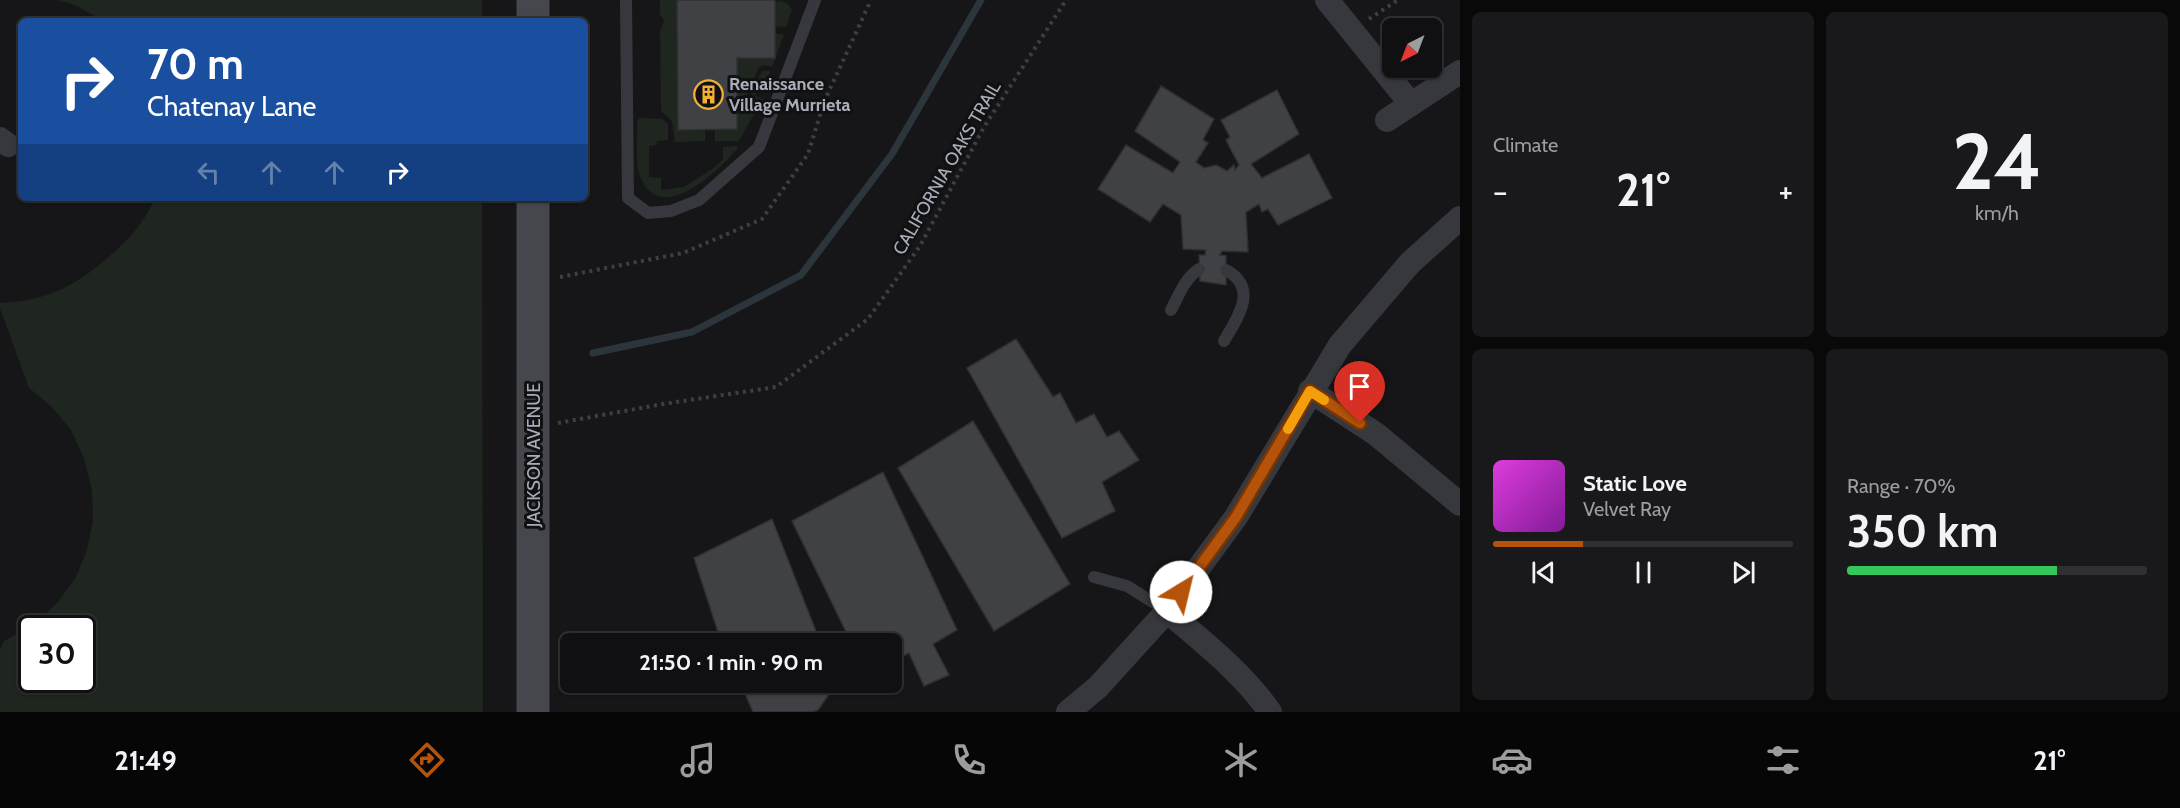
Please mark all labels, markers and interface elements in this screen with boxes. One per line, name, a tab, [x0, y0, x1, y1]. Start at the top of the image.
north arrow	[1382, 18, 1442, 78]
map controls	[1382, 18, 1442, 78]
text: 70 m	[147, 38, 244, 90]
icon: right	[48, 42, 126, 120]
place label: Renaissance Village Murrieta	[729, 73, 850, 116]
street label: CALIFORNIA OAKS TRAIL	[888, 77, 1006, 259]
building icon: Renaissance Village Murrieta	[692, 78, 724, 110]
text: Chatenay Lane	[147, 90, 316, 123]
text: 24	[1952, 114, 2042, 209]
text: Climate	[1493, 133, 1558, 157]
icon: left	[192, 156, 225, 189]
icon: ahead	[255, 156, 288, 189]
icon: ahead	[318, 156, 351, 189]
icon: right	[381, 156, 414, 189]
text: 21°	[1616, 163, 1670, 217]
text: −	[1493, 171, 1508, 211]
text: +	[1778, 171, 1793, 211]
text: km/h	[1975, 201, 2019, 225]
pin	[1334, 361, 1385, 423]
icon: arrive	[1343, 370, 1376, 403]
street label: JACKSON AVENUE	[523, 383, 545, 528]
text: Static Love	[1583, 470, 1687, 497]
text: Range · 70%	[1847, 474, 1956, 498]
text: Velvet Ray	[1583, 497, 1671, 521]
text: 350 km	[1847, 504, 1998, 558]
icon: previous	[1527, 556, 1560, 589]
icon: pause	[1627, 556, 1660, 589]
icon: next	[1727, 556, 1760, 589]
position arrow	[1149, 560, 1213, 624]
speed limit sign: 30	[18, 615, 96, 693]
text: 21:50 · 1 min · 90 m	[639, 649, 823, 676]
icon: directions	[406, 739, 448, 781]
icon: music	[677, 739, 719, 781]
icon: phone	[948, 739, 990, 781]
icon: climate	[1220, 739, 1262, 781]
icon: car	[1491, 739, 1533, 781]
icon: filters	[1762, 739, 1804, 781]
text: 21:49	[115, 744, 177, 777]
text: 21°	[2033, 744, 2065, 777]

